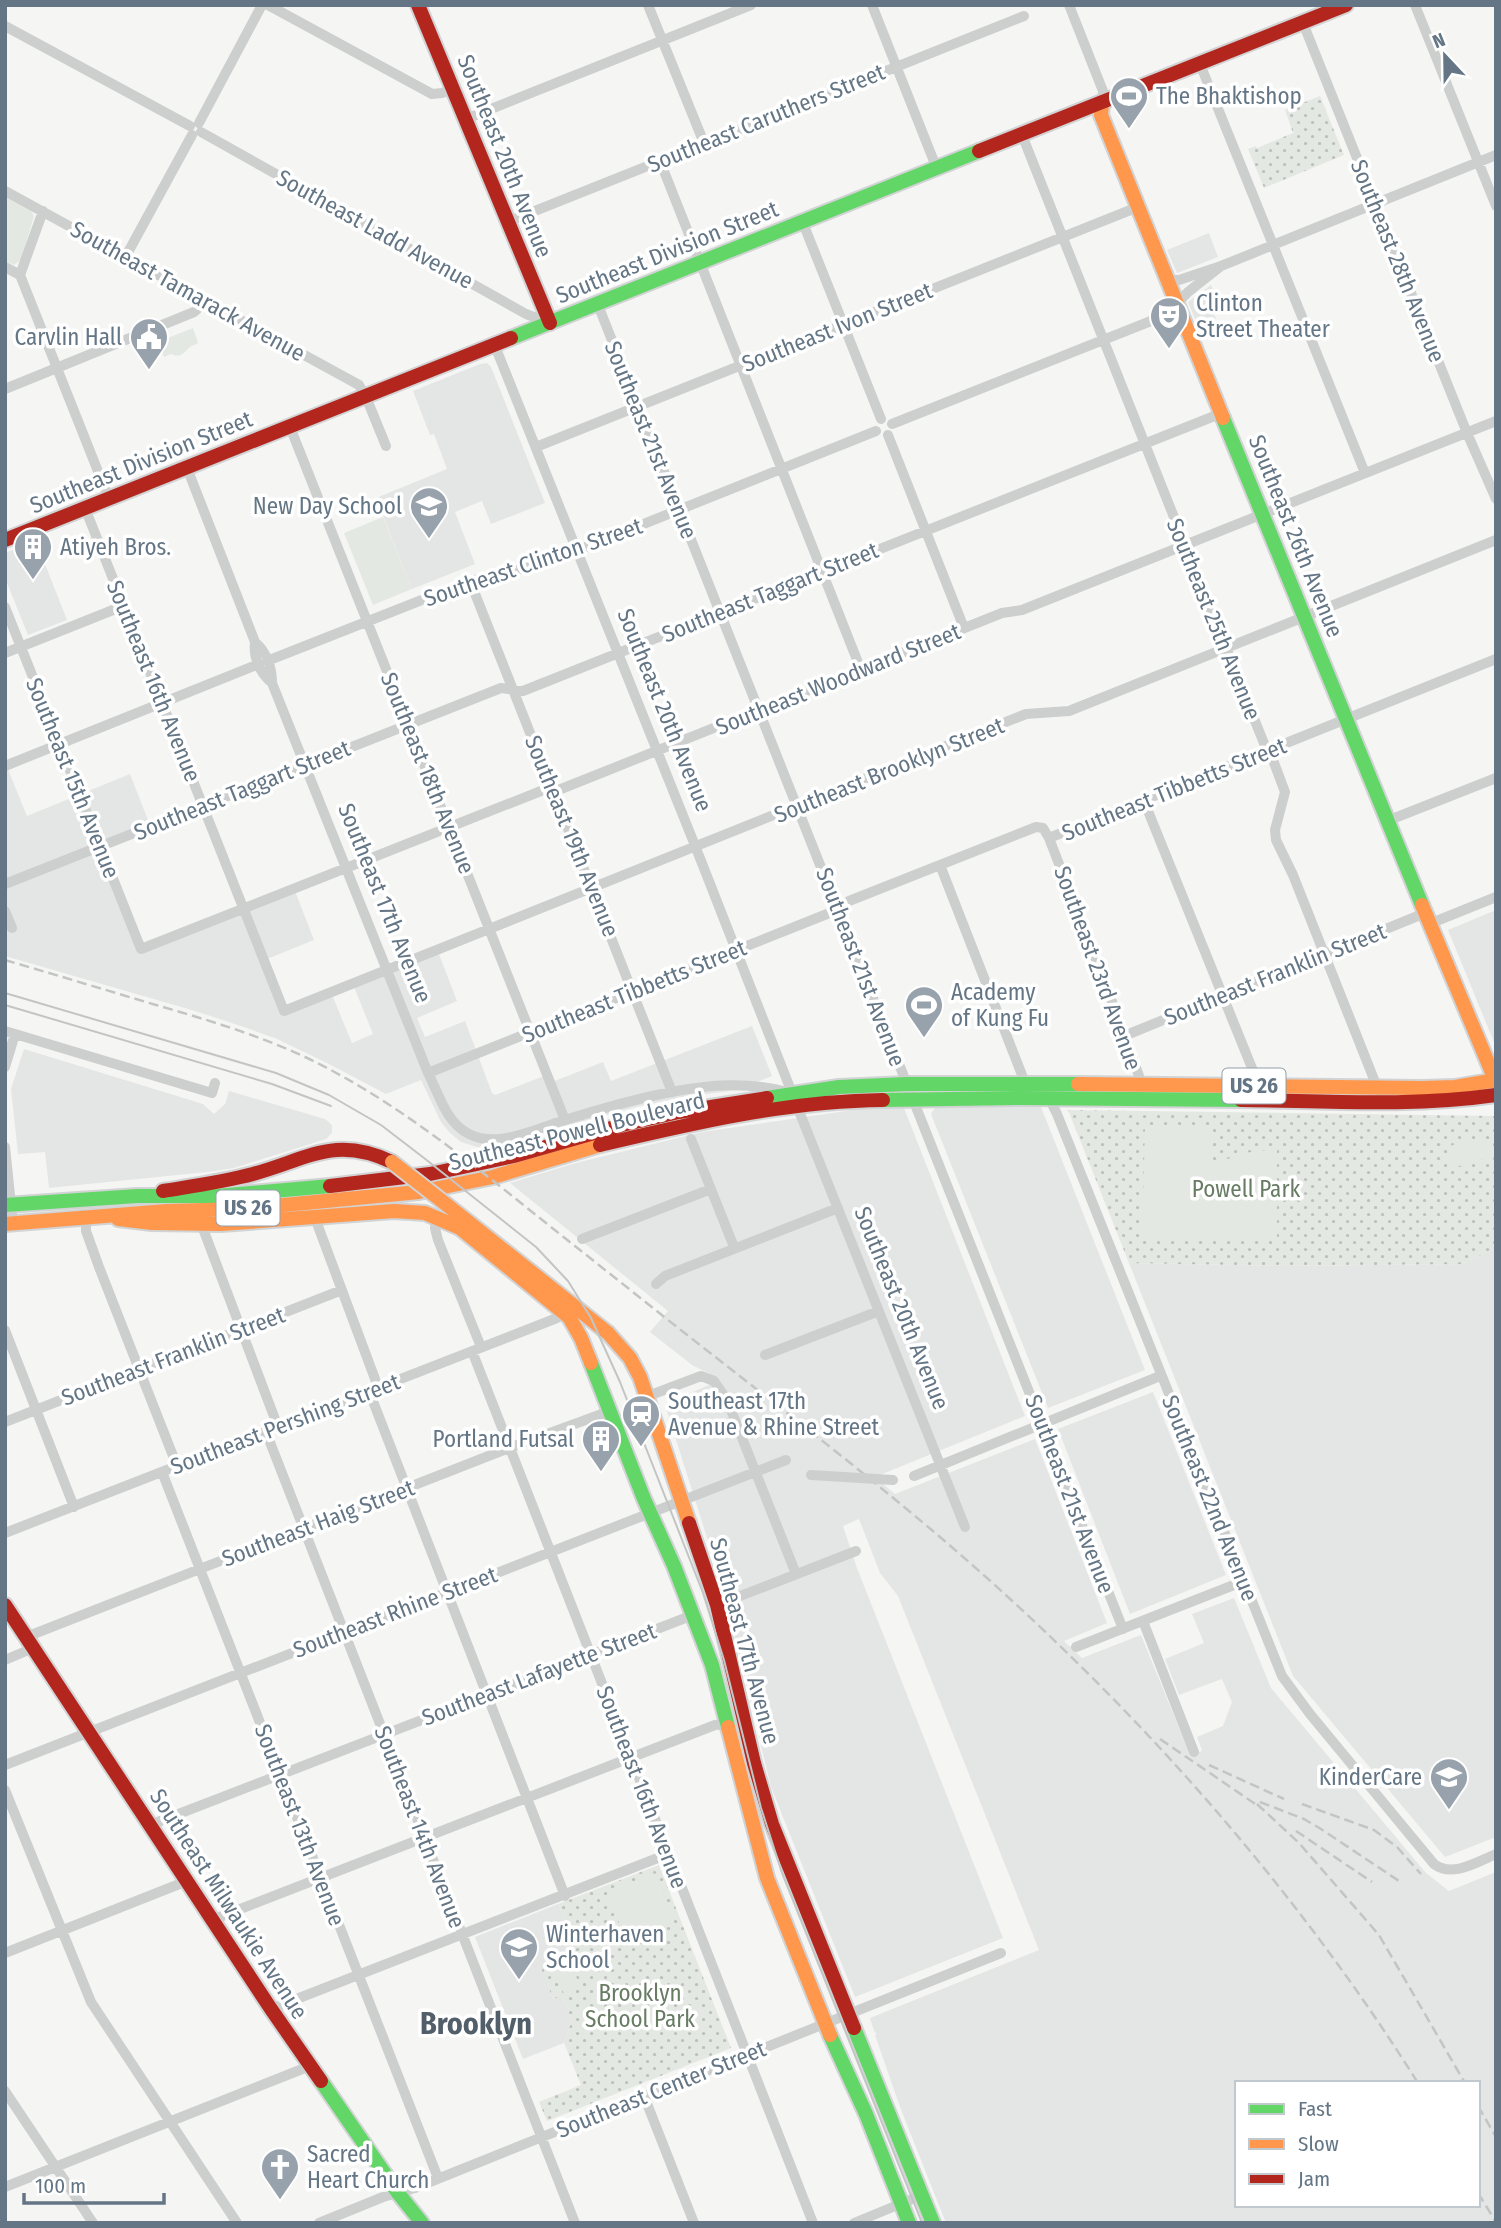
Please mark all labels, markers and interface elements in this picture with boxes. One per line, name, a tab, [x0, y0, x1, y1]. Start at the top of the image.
north arrow	[1410, 21, 1480, 91]
text: N	[1429, 28, 1448, 53]
street label: Southeast 20th Avenue	[451, 50, 559, 262]
street label: Southeast Caruthers Street	[643, 57, 889, 178]
sports icon: The Bhaktishop	[1108, 75, 1150, 130]
place label: The Bhaktishop	[1156, 82, 1302, 110]
street label: Southeast 28th Avenue	[1345, 156, 1451, 366]
street label: Southeast Ladd Avenue	[272, 163, 478, 295]
street label: Southeast Division Street	[552, 194, 783, 309]
street label: Southeast Tamarack Avenue	[66, 215, 310, 367]
street label: Southeast Ivon Street	[738, 276, 937, 378]
place label: Clinton Street Theater	[1196, 289, 1330, 343]
theatre icon: Clinton Street Theater	[1148, 295, 1190, 350]
public building icon: Carvlin Hall	[128, 316, 170, 371]
place label: Carvlin Hall	[14, 323, 122, 351]
street label: Southeast 21st Avenue	[599, 337, 703, 543]
street label: Southeast Division Street	[26, 404, 257, 519]
street label: Southeast 26th Avenue	[1243, 431, 1349, 641]
school or university icon: New Day School	[408, 485, 450, 540]
place label: New Day School	[253, 492, 402, 520]
street label: Southeast Clinton Street	[420, 511, 646, 613]
street label: Southeast 25th Avenue	[1161, 514, 1267, 724]
building icon: Atiyeh Bros.	[12, 526, 54, 581]
place label: Atiyeh Bros.	[60, 533, 171, 561]
street label: Southeast Taggart Street	[658, 536, 883, 648]
street label: Southeast 16th Avenue	[101, 576, 207, 786]
street label: Southeast 20th Avenue	[611, 604, 719, 816]
street label: Southeast Woodward Street	[712, 617, 965, 741]
street label: Southeast 18th Avenue	[375, 668, 481, 878]
street label: Southeast 15th Avenue	[20, 674, 126, 882]
street label: Southeast Brooklyn Street	[770, 711, 1008, 829]
street label: Southeast 19th Avenue	[519, 731, 625, 941]
street label: Southeast Tibbetts Street	[1058, 731, 1291, 847]
street label: Southeast Taggart Street	[130, 734, 355, 846]
street label: Southeast 17th Avenue	[332, 799, 438, 1007]
street label: Southeast 23rd Avenue	[1048, 862, 1148, 1074]
street label: Southeast 21st Avenue	[810, 864, 912, 1070]
street label: Southeast Franklin Street	[1160, 916, 1390, 1031]
street label: Southeast Tibbetts Street	[518, 933, 751, 1049]
place label: Academy of Kung Fu	[951, 978, 1049, 1032]
sports icon: Academy of Kung Fu	[903, 984, 945, 1039]
road number: US 26	[1222, 1068, 1286, 1104]
street label: Southeast Powell Boulevard	[446, 1086, 708, 1176]
park label: Powell Park	[1192, 1175, 1300, 1203]
road number: US 26	[216, 1190, 280, 1226]
street label: Southeast 20th Avenue	[848, 1202, 956, 1414]
street label: Southeast Franklin Street	[57, 1300, 289, 1412]
street label: Southeast Pershing Street	[166, 1367, 404, 1481]
place label: Southeast 17th Avenue & Rhine Street	[668, 1387, 880, 1441]
street label: Southeast 21st Avenue	[1019, 1391, 1121, 1597]
street label: Southeast 22nd Avenue	[1156, 1391, 1264, 1605]
station icon: Southeast 17th Avenue & Rhine Street	[620, 1393, 662, 1448]
building icon: Portland Futsal	[580, 1418, 622, 1473]
place label: Portland Futsal	[433, 1425, 574, 1453]
street label: Southeast Haig Street	[218, 1473, 419, 1573]
street label: Southeast 17th Avenue	[704, 1535, 786, 1747]
street label: Southeast Rhine Street	[289, 1560, 501, 1664]
street label: Southeast Lafayette Street	[418, 1616, 660, 1732]
street label: Southeast 16th Avenue	[590, 1682, 694, 1892]
street label: Southeast 13th Avenue	[249, 1720, 351, 1930]
street label: Southeast 14th Avenue	[369, 1722, 471, 1932]
school or university icon: KinderCare	[1428, 1756, 1470, 1811]
place label: KinderCare	[1319, 1763, 1422, 1791]
street label: Southeast Milwaukie Avenue	[144, 1784, 314, 2024]
place label: Winterhaven School	[546, 1920, 664, 1974]
school or university icon: Winterhaven School	[498, 1926, 540, 1981]
park label: Brooklyn School Park	[585, 1979, 695, 2033]
district label: Brooklyn	[420, 2006, 532, 2042]
street label: Southeast Center Street	[552, 2034, 770, 2144]
legend	[1235, 2081, 1480, 2207]
text: Fast	[1298, 2096, 1332, 2122]
text: Slow	[1298, 2131, 1339, 2157]
place label: Sacred Heart Church	[307, 2140, 429, 2194]
church icon: Sacred Heart Church	[259, 2146, 301, 2201]
scale bar	[24, 2162, 164, 2206]
text: Jam	[1298, 2166, 1330, 2192]
text: 100 m	[35, 2173, 86, 2199]

